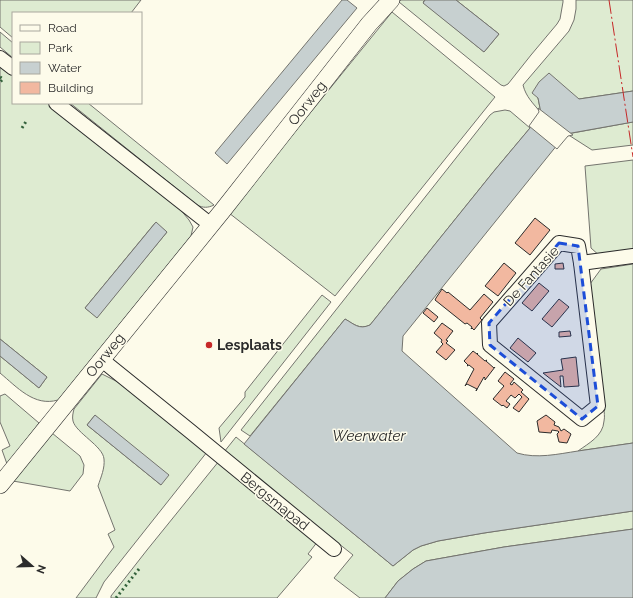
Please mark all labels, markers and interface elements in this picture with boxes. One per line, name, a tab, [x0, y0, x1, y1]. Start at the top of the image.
legend	[12, 12, 142, 104]
text: Road	[48, 21, 77, 35]
text: Park	[48, 41, 73, 55]
text: Water	[48, 61, 82, 75]
street label: Oorweg	[285, 78, 329, 128]
text: Building	[48, 81, 94, 95]
street label: De Fantasie	[500, 243, 562, 309]
street label: Oorweg	[82, 330, 128, 380]
place label: Lesplaats	[217, 337, 282, 353]
marker: Lesplaats	[204, 340, 214, 350]
water label: Weerwater	[332, 427, 406, 445]
street label: Bergsmapad	[238, 469, 312, 533]
north arrow	[12, 546, 52, 586]
text: N	[33, 563, 48, 575]

